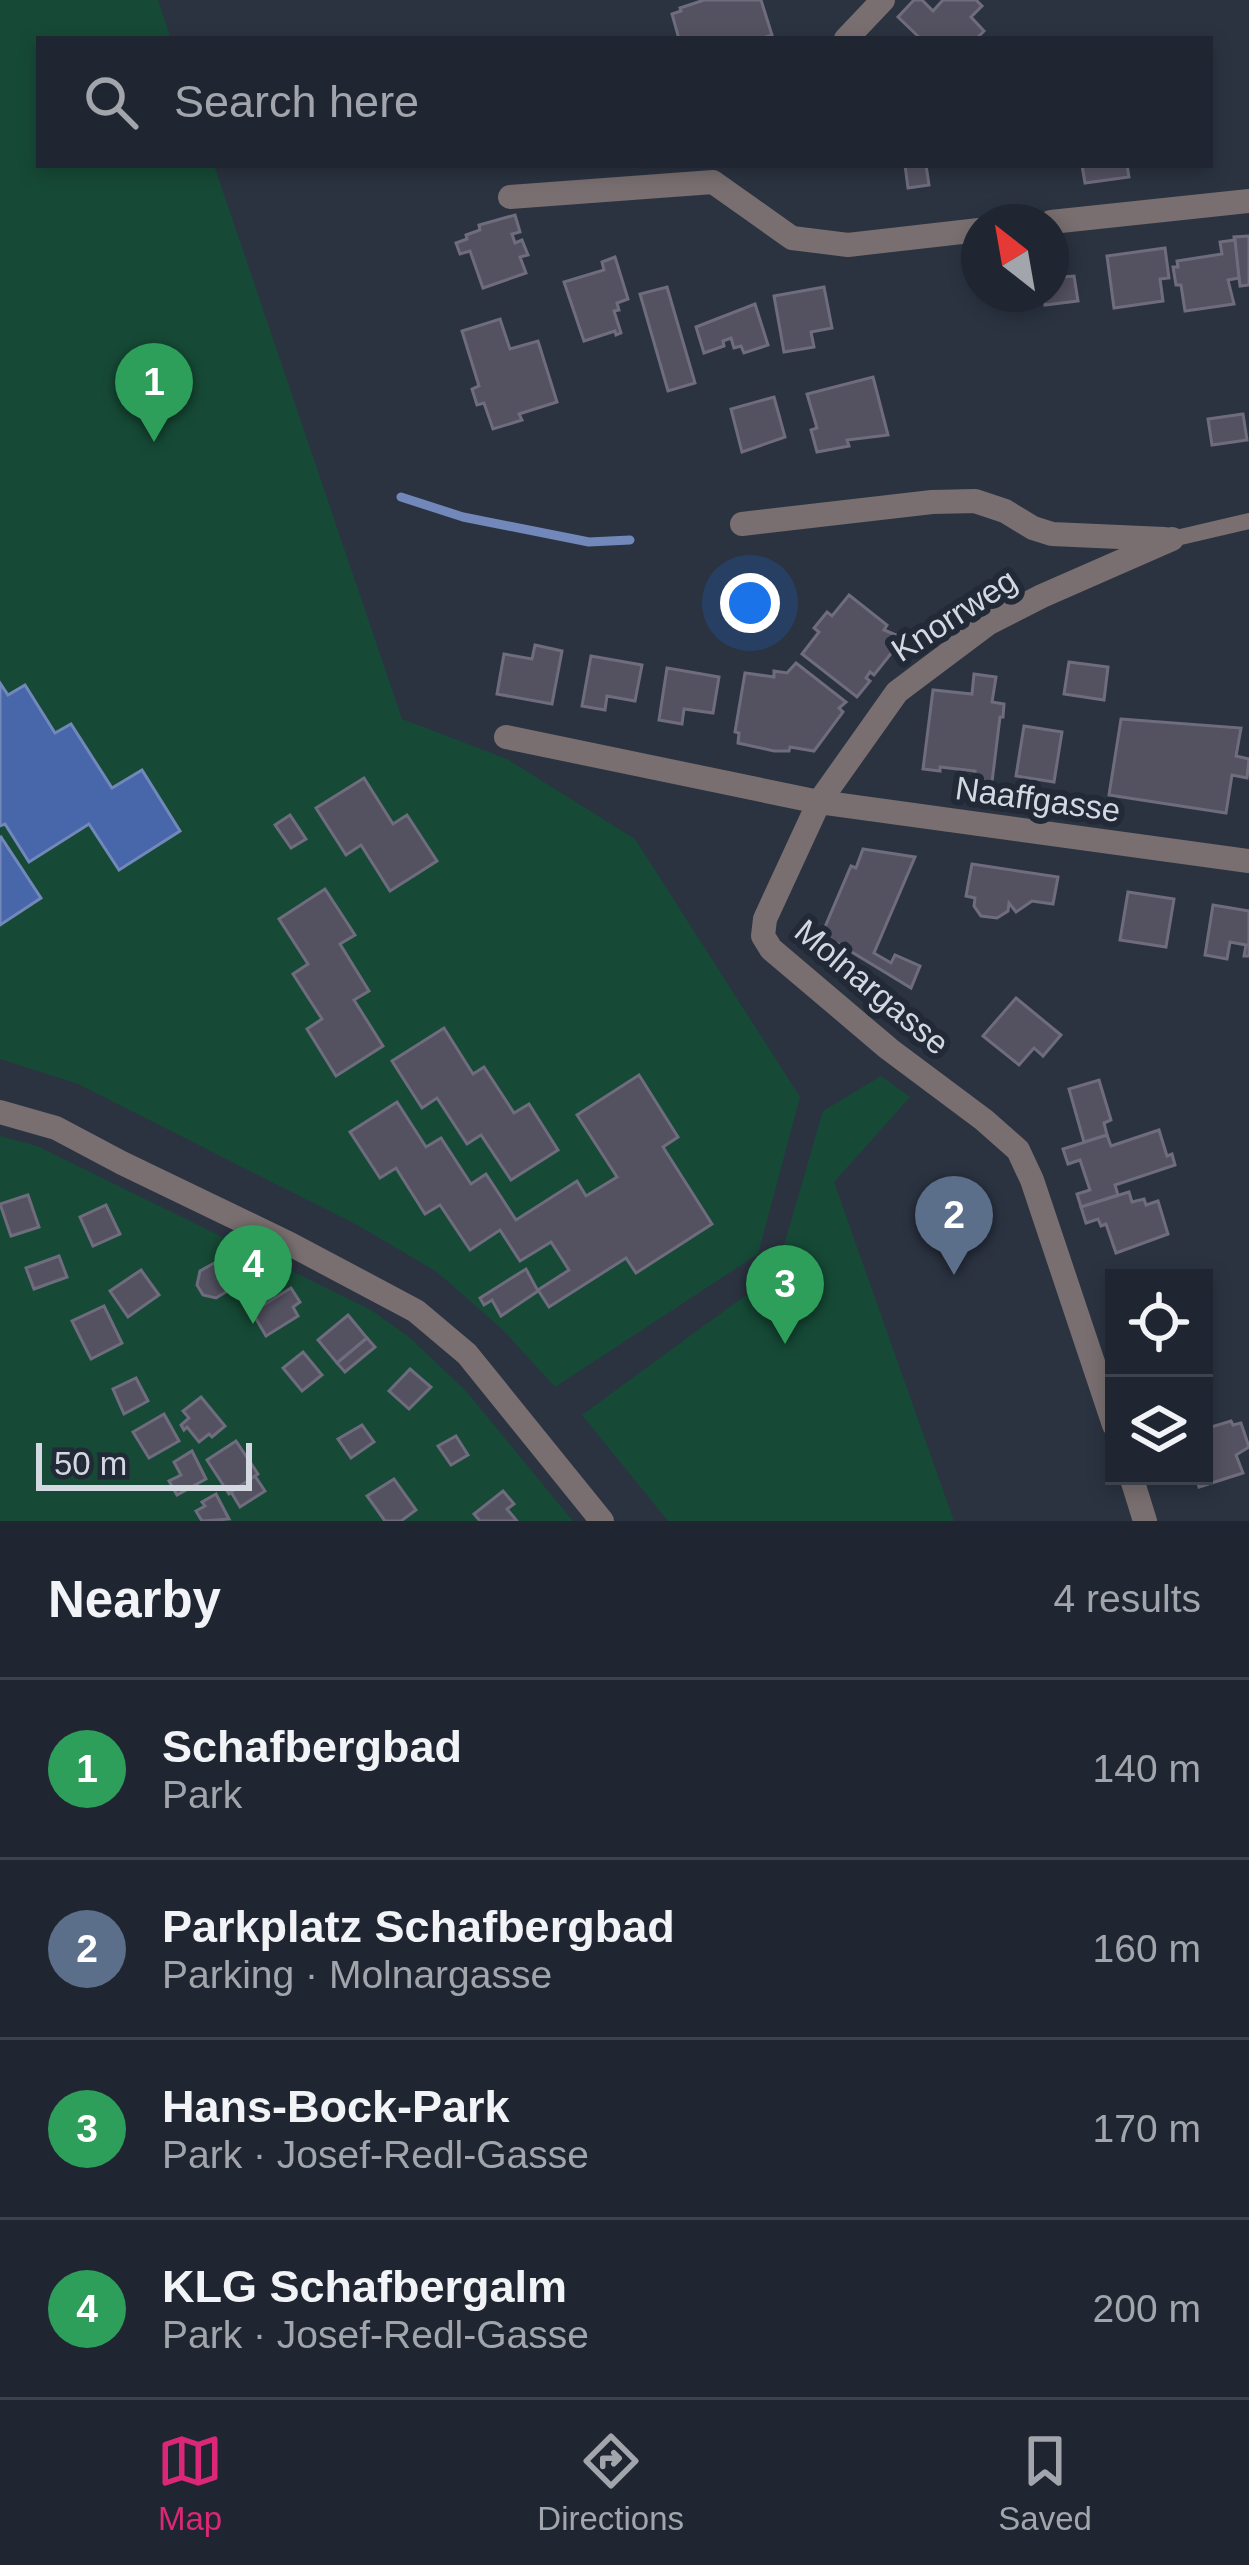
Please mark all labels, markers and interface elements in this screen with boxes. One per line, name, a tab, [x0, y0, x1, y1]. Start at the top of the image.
search box	[36, 36, 1213, 168]
icon: search	[78, 69, 144, 135]
text: Search here	[174, 76, 419, 127]
north arrow	[961, 204, 1069, 312]
pin: 1	[115, 343, 193, 442]
street label: Knorrweg	[885, 561, 1023, 669]
your location	[720, 573, 780, 633]
street label: Naaffgasse	[953, 769, 1123, 829]
street label: Molnargasse	[788, 912, 956, 1062]
pin: 2	[915, 1176, 993, 1275]
pin: 4	[214, 1225, 292, 1324]
pin: 3	[746, 1245, 824, 1344]
map controls	[1105, 1269, 1213, 1485]
button: locate	[1105, 1269, 1213, 1377]
button: layers	[1105, 1377, 1213, 1485]
scale bar	[36, 1437, 252, 1490]
text: 50 m	[54, 1445, 127, 1482]
text: Nearby	[48, 1571, 221, 1628]
text: 4 results	[1054, 1577, 1201, 1620]
text: Schafbergbad	[162, 1721, 462, 1772]
text: 1	[76, 1747, 98, 1790]
text: 140 m	[1093, 1747, 1201, 1790]
text: Park	[162, 1773, 242, 1816]
text: Parkplatz Schafbergbad	[162, 1901, 675, 1952]
text: 2	[76, 1927, 98, 1970]
text: 160 m	[1093, 1927, 1201, 1970]
text: Parking · Molnargasse	[162, 1953, 552, 1996]
text: Hans-Bock-Park	[162, 2081, 510, 2132]
text: 3	[76, 2107, 98, 2150]
text: 170 m	[1093, 2107, 1201, 2150]
text: Park · Josef-Redl-Gasse	[162, 2133, 589, 2176]
text: KLG Schafbergalm	[162, 2261, 567, 2312]
text: 4	[76, 2287, 98, 2330]
text: 200 m	[1093, 2287, 1201, 2330]
text: Park · Josef-Redl-Gasse	[162, 2313, 589, 2356]
tab: Map	[157, 2428, 223, 2538]
tab: Directions	[537, 2428, 684, 2538]
tab: Saved	[998, 2428, 1092, 2538]

